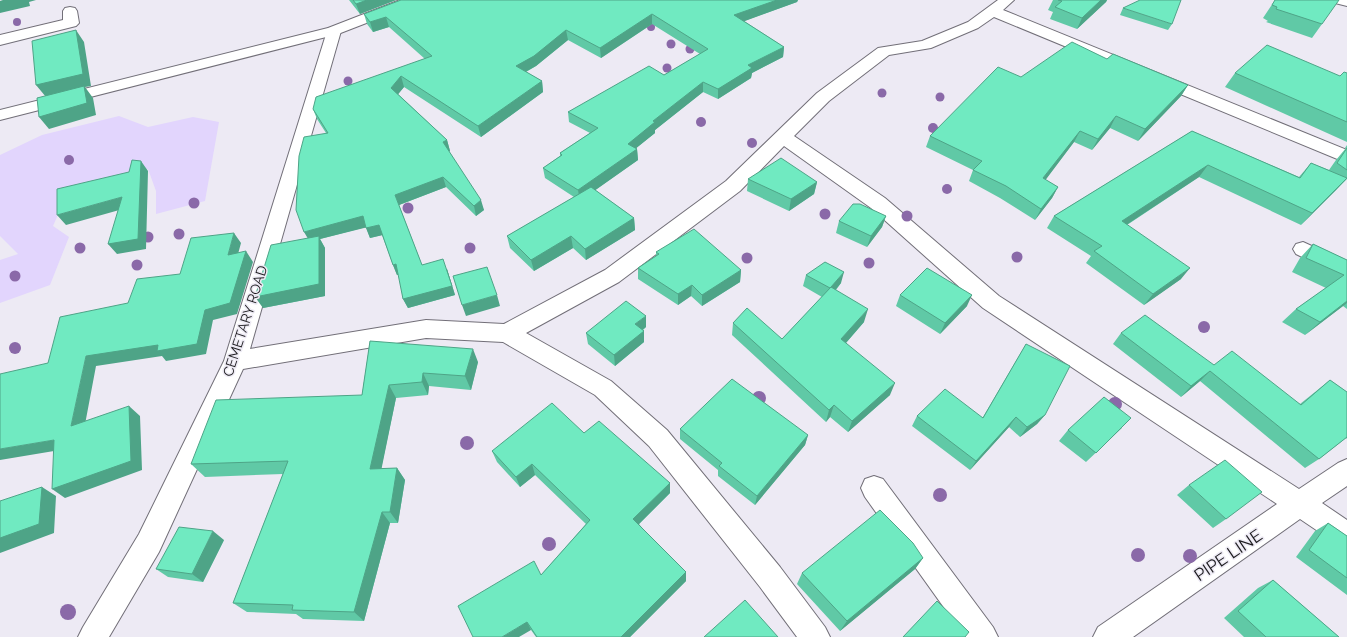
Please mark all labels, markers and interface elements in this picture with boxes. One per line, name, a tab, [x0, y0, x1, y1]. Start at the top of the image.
street label: CEMETARY ROAD	[220, 264, 270, 378]
street label: PIPE LINE	[1190, 525, 1266, 585]

